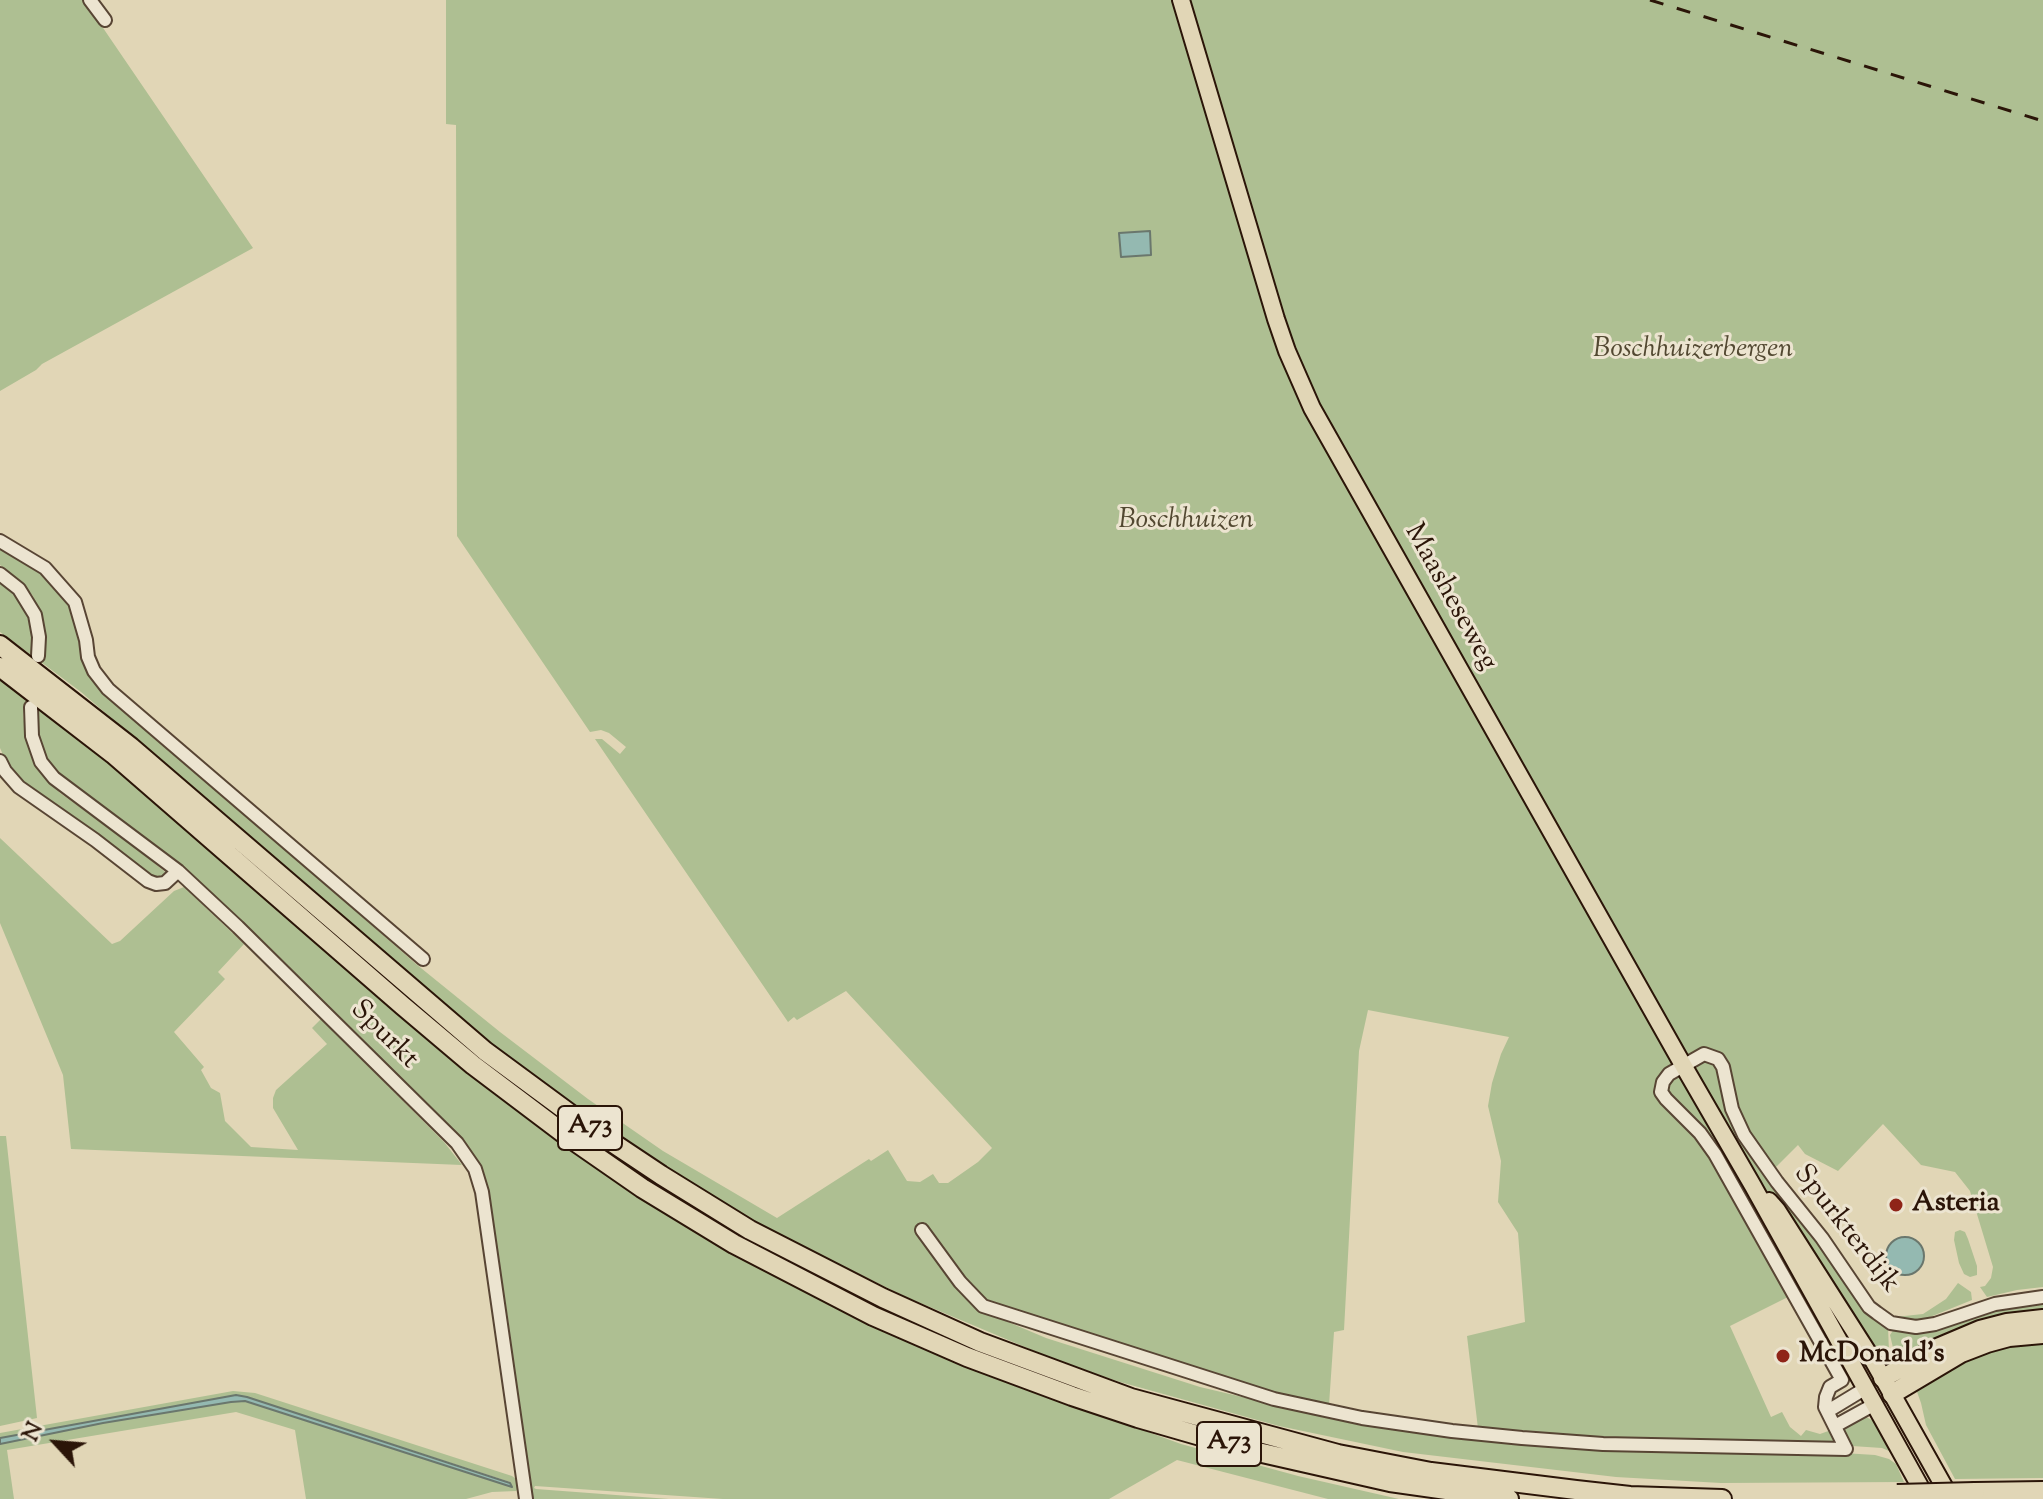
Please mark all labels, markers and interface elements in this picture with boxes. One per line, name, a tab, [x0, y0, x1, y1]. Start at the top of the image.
park label: Boschhuizerbergen	[1593, 334, 1793, 368]
park label: Boschhuizen	[1118, 505, 1254, 539]
street label: Maasheseweg	[1395, 519, 1503, 677]
street label: Spurkt	[342, 995, 424, 1077]
road number: A73	[558, 1106, 622, 1150]
street label: Spurkterdijk	[1784, 1159, 1906, 1301]
place label: Asteria	[1912, 1188, 2000, 1222]
marker: Asteria	[1887, 1196, 1905, 1214]
place label: McDonald's	[1799, 1339, 1945, 1373]
marker: McDonald's	[1774, 1347, 1792, 1365]
north arrow	[16, 1403, 96, 1483]
text: N	[16, 1418, 53, 1447]
road number: A73	[1197, 1422, 1261, 1466]

